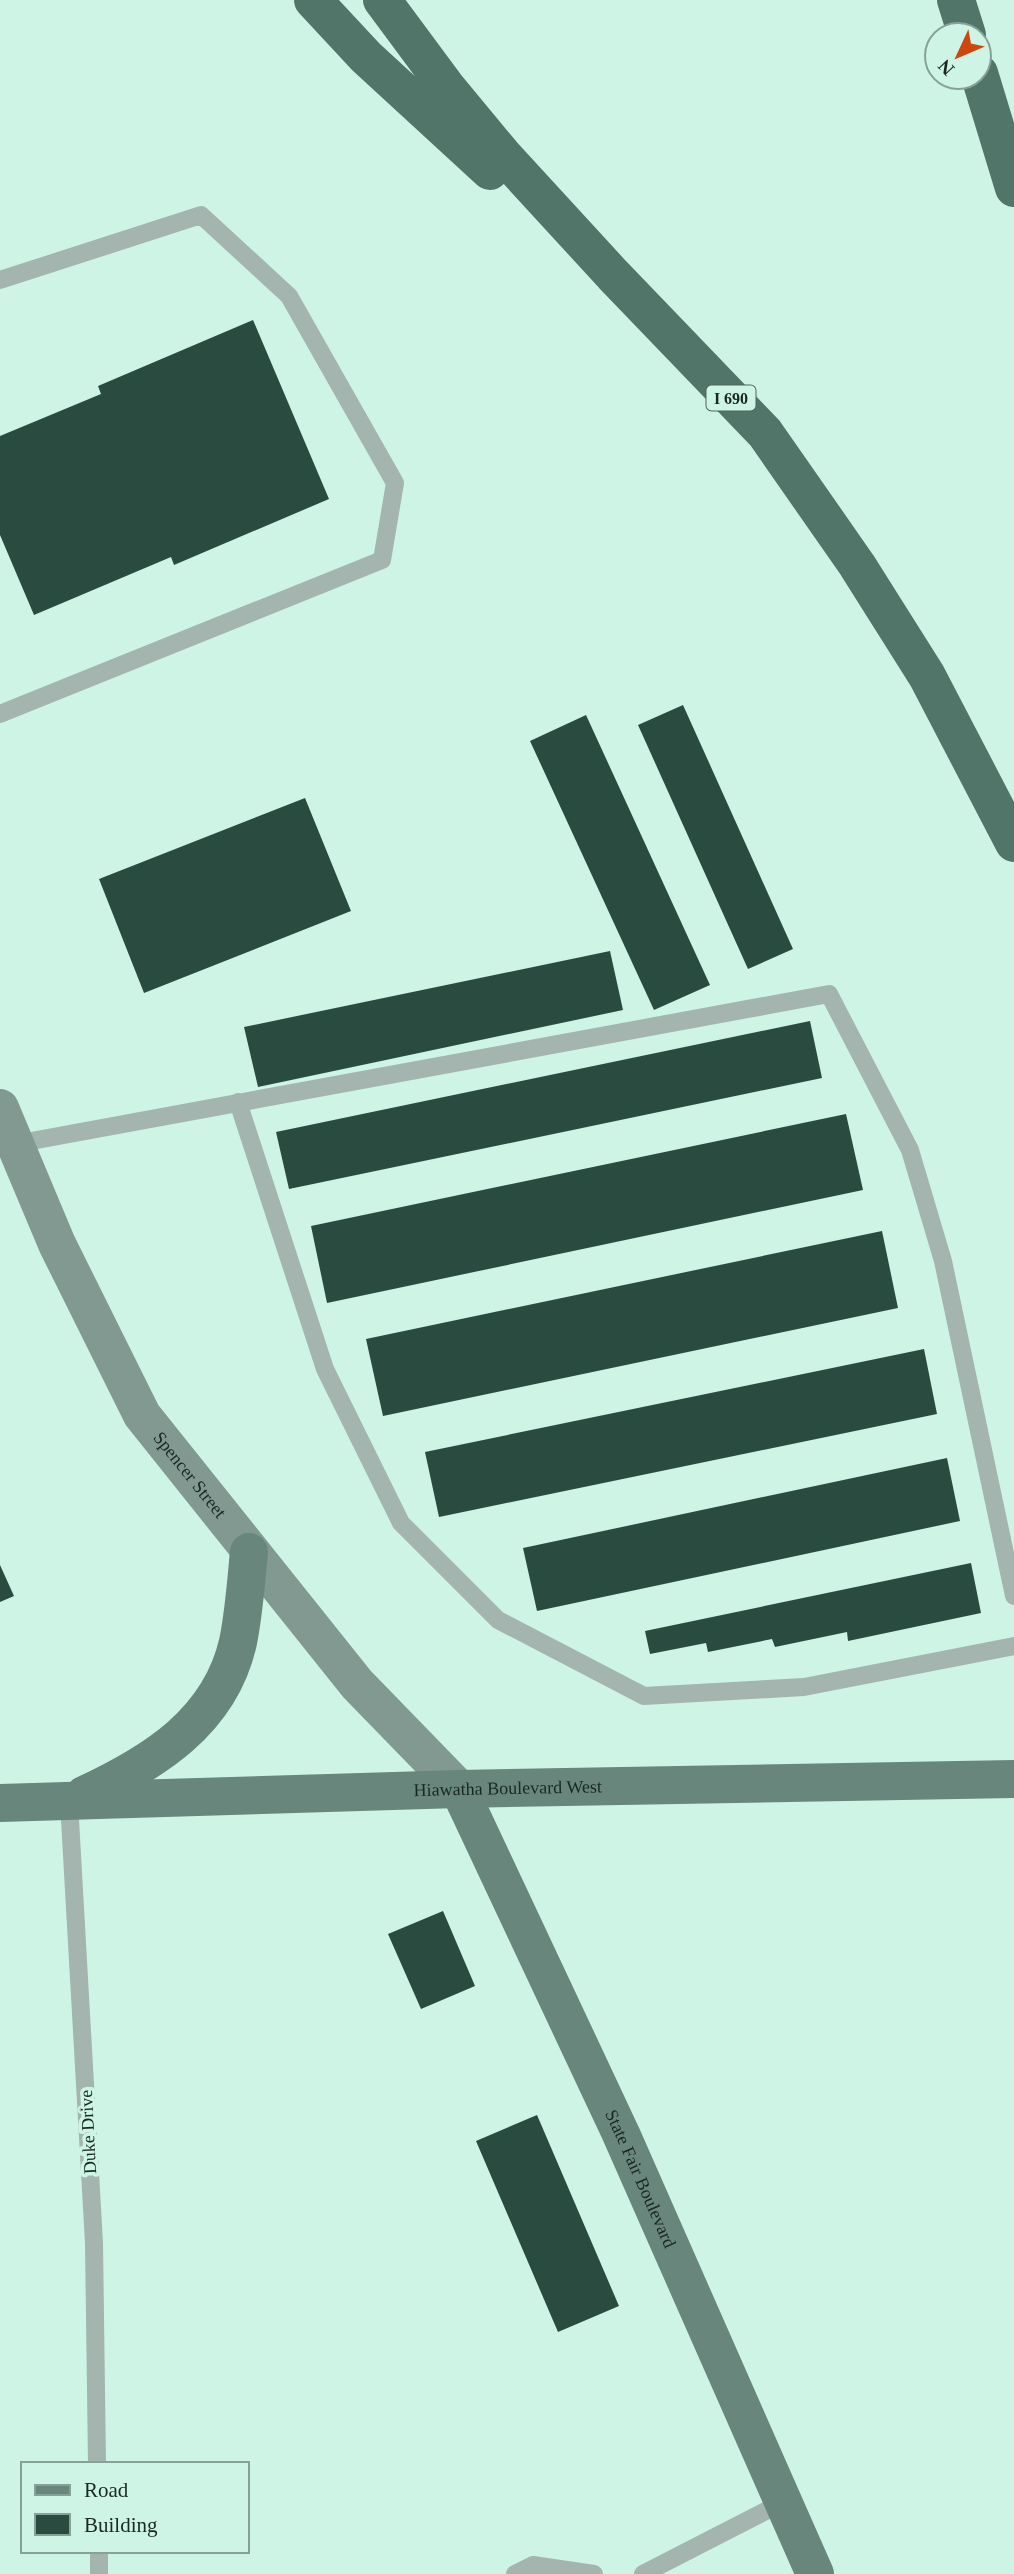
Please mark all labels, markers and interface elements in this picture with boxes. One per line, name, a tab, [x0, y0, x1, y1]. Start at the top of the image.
north arrow	[923, 21, 993, 91]
text: N	[934, 55, 958, 80]
road number: I 690	[706, 386, 756, 410]
street label: Spencer Street	[149, 1428, 230, 1522]
street label: Hiawatha Boulevard West	[413, 1776, 602, 1800]
street label: Duke Drive	[76, 2089, 100, 2175]
street label: State Fair Boulevard	[601, 2106, 680, 2251]
legend	[21, 2462, 248, 2553]
text: Road	[84, 2478, 129, 2502]
text: Building	[84, 2513, 158, 2537]

